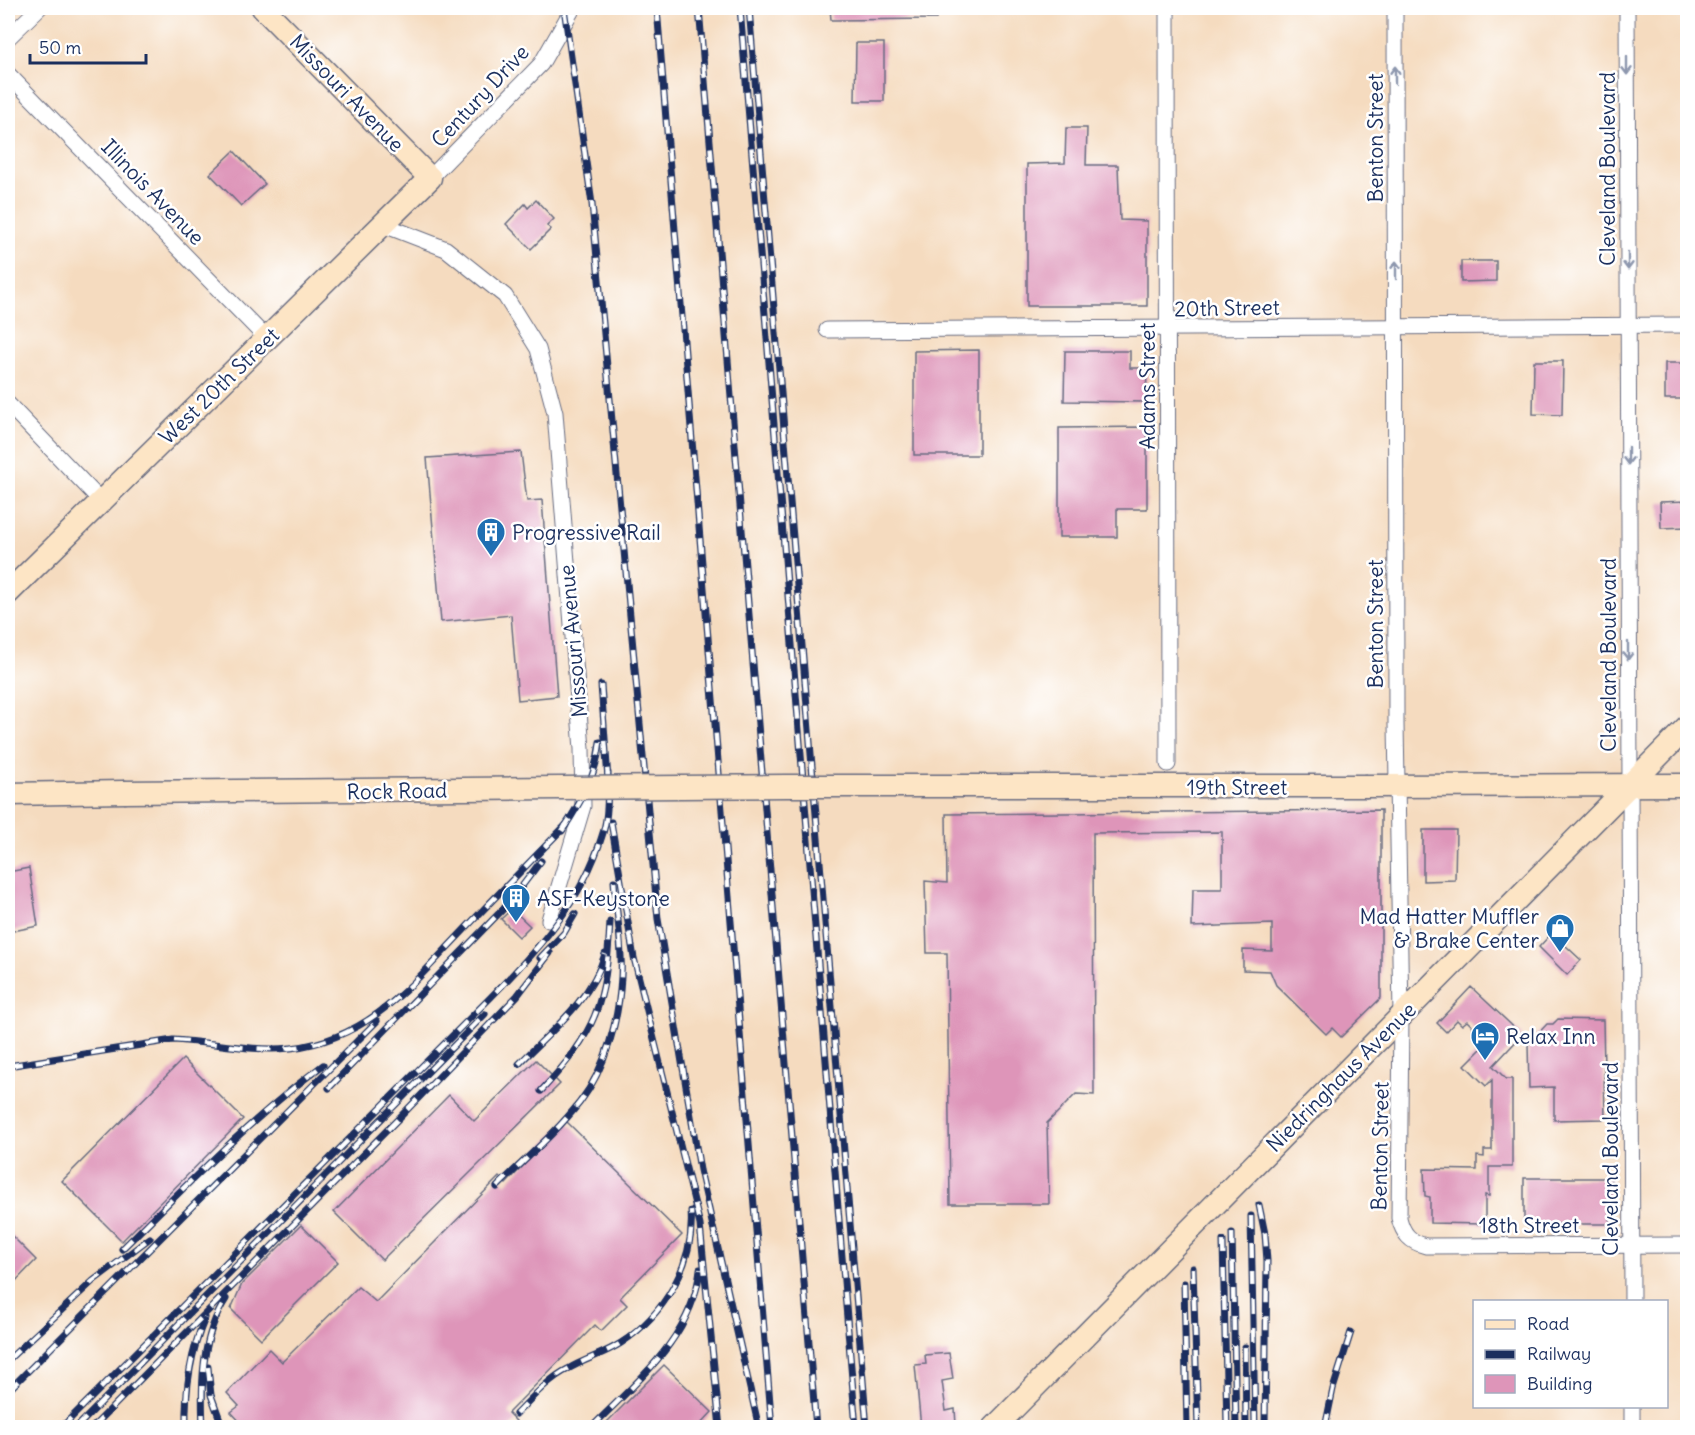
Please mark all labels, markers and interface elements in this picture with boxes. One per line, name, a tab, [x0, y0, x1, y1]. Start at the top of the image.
scale bar	[30, 27, 146, 65]
street label: Missouri Avenue	[284, 28, 410, 158]
text: 50 m	[39, 36, 81, 59]
street label: Century Drive	[425, 39, 535, 153]
one-way arrow	[1621, 55, 1633, 75]
one-way arrow	[1389, 65, 1401, 85]
street label: Cleveland Boulevard	[1594, 72, 1621, 266]
street label: Benton Street	[1362, 73, 1389, 203]
street label: Illinois Avenue	[96, 133, 210, 251]
one-way arrow	[1622, 250, 1634, 270]
one-way arrow	[1390, 260, 1402, 280]
street label: 20th Street	[1174, 294, 1280, 322]
street label: West 20th Street	[153, 322, 285, 450]
street label: Adams Street	[1134, 323, 1161, 449]
one-way arrow	[1622, 445, 1634, 465]
building icon: Progressive Rail	[475, 516, 507, 558]
place label: Progressive Rail	[512, 519, 661, 546]
street label: Cleveland Boulevard	[1595, 558, 1622, 752]
street label: Benton Street	[1362, 559, 1389, 689]
street label: Missouri Avenue	[553, 563, 593, 719]
one-way arrow	[1622, 640, 1634, 660]
street label: 19th Street	[1187, 774, 1287, 801]
street label: Rock Road	[346, 777, 448, 805]
building icon: ASF-Keystone	[500, 882, 532, 924]
place label: ASF-Keystone	[537, 885, 670, 912]
place label: Mad Hatter Muffler & Brake Center	[1359, 903, 1539, 954]
shop icon: Mad Hatter Muffler & Brake Center	[1544, 912, 1576, 954]
street label: Niedringhaus Avenue	[1260, 996, 1422, 1158]
hotel icon: Relax Inn	[1469, 1020, 1501, 1062]
place label: Relax Inn	[1506, 1023, 1596, 1050]
street label: Cleveland Boulevard	[1597, 1062, 1624, 1256]
street label: Benton Street	[1365, 1081, 1395, 1211]
street label: 18th Street	[1479, 1212, 1579, 1239]
legend	[1473, 1300, 1668, 1408]
text: Road	[1527, 1312, 1570, 1335]
text: Railway	[1527, 1342, 1591, 1365]
text: Building	[1527, 1372, 1592, 1395]

